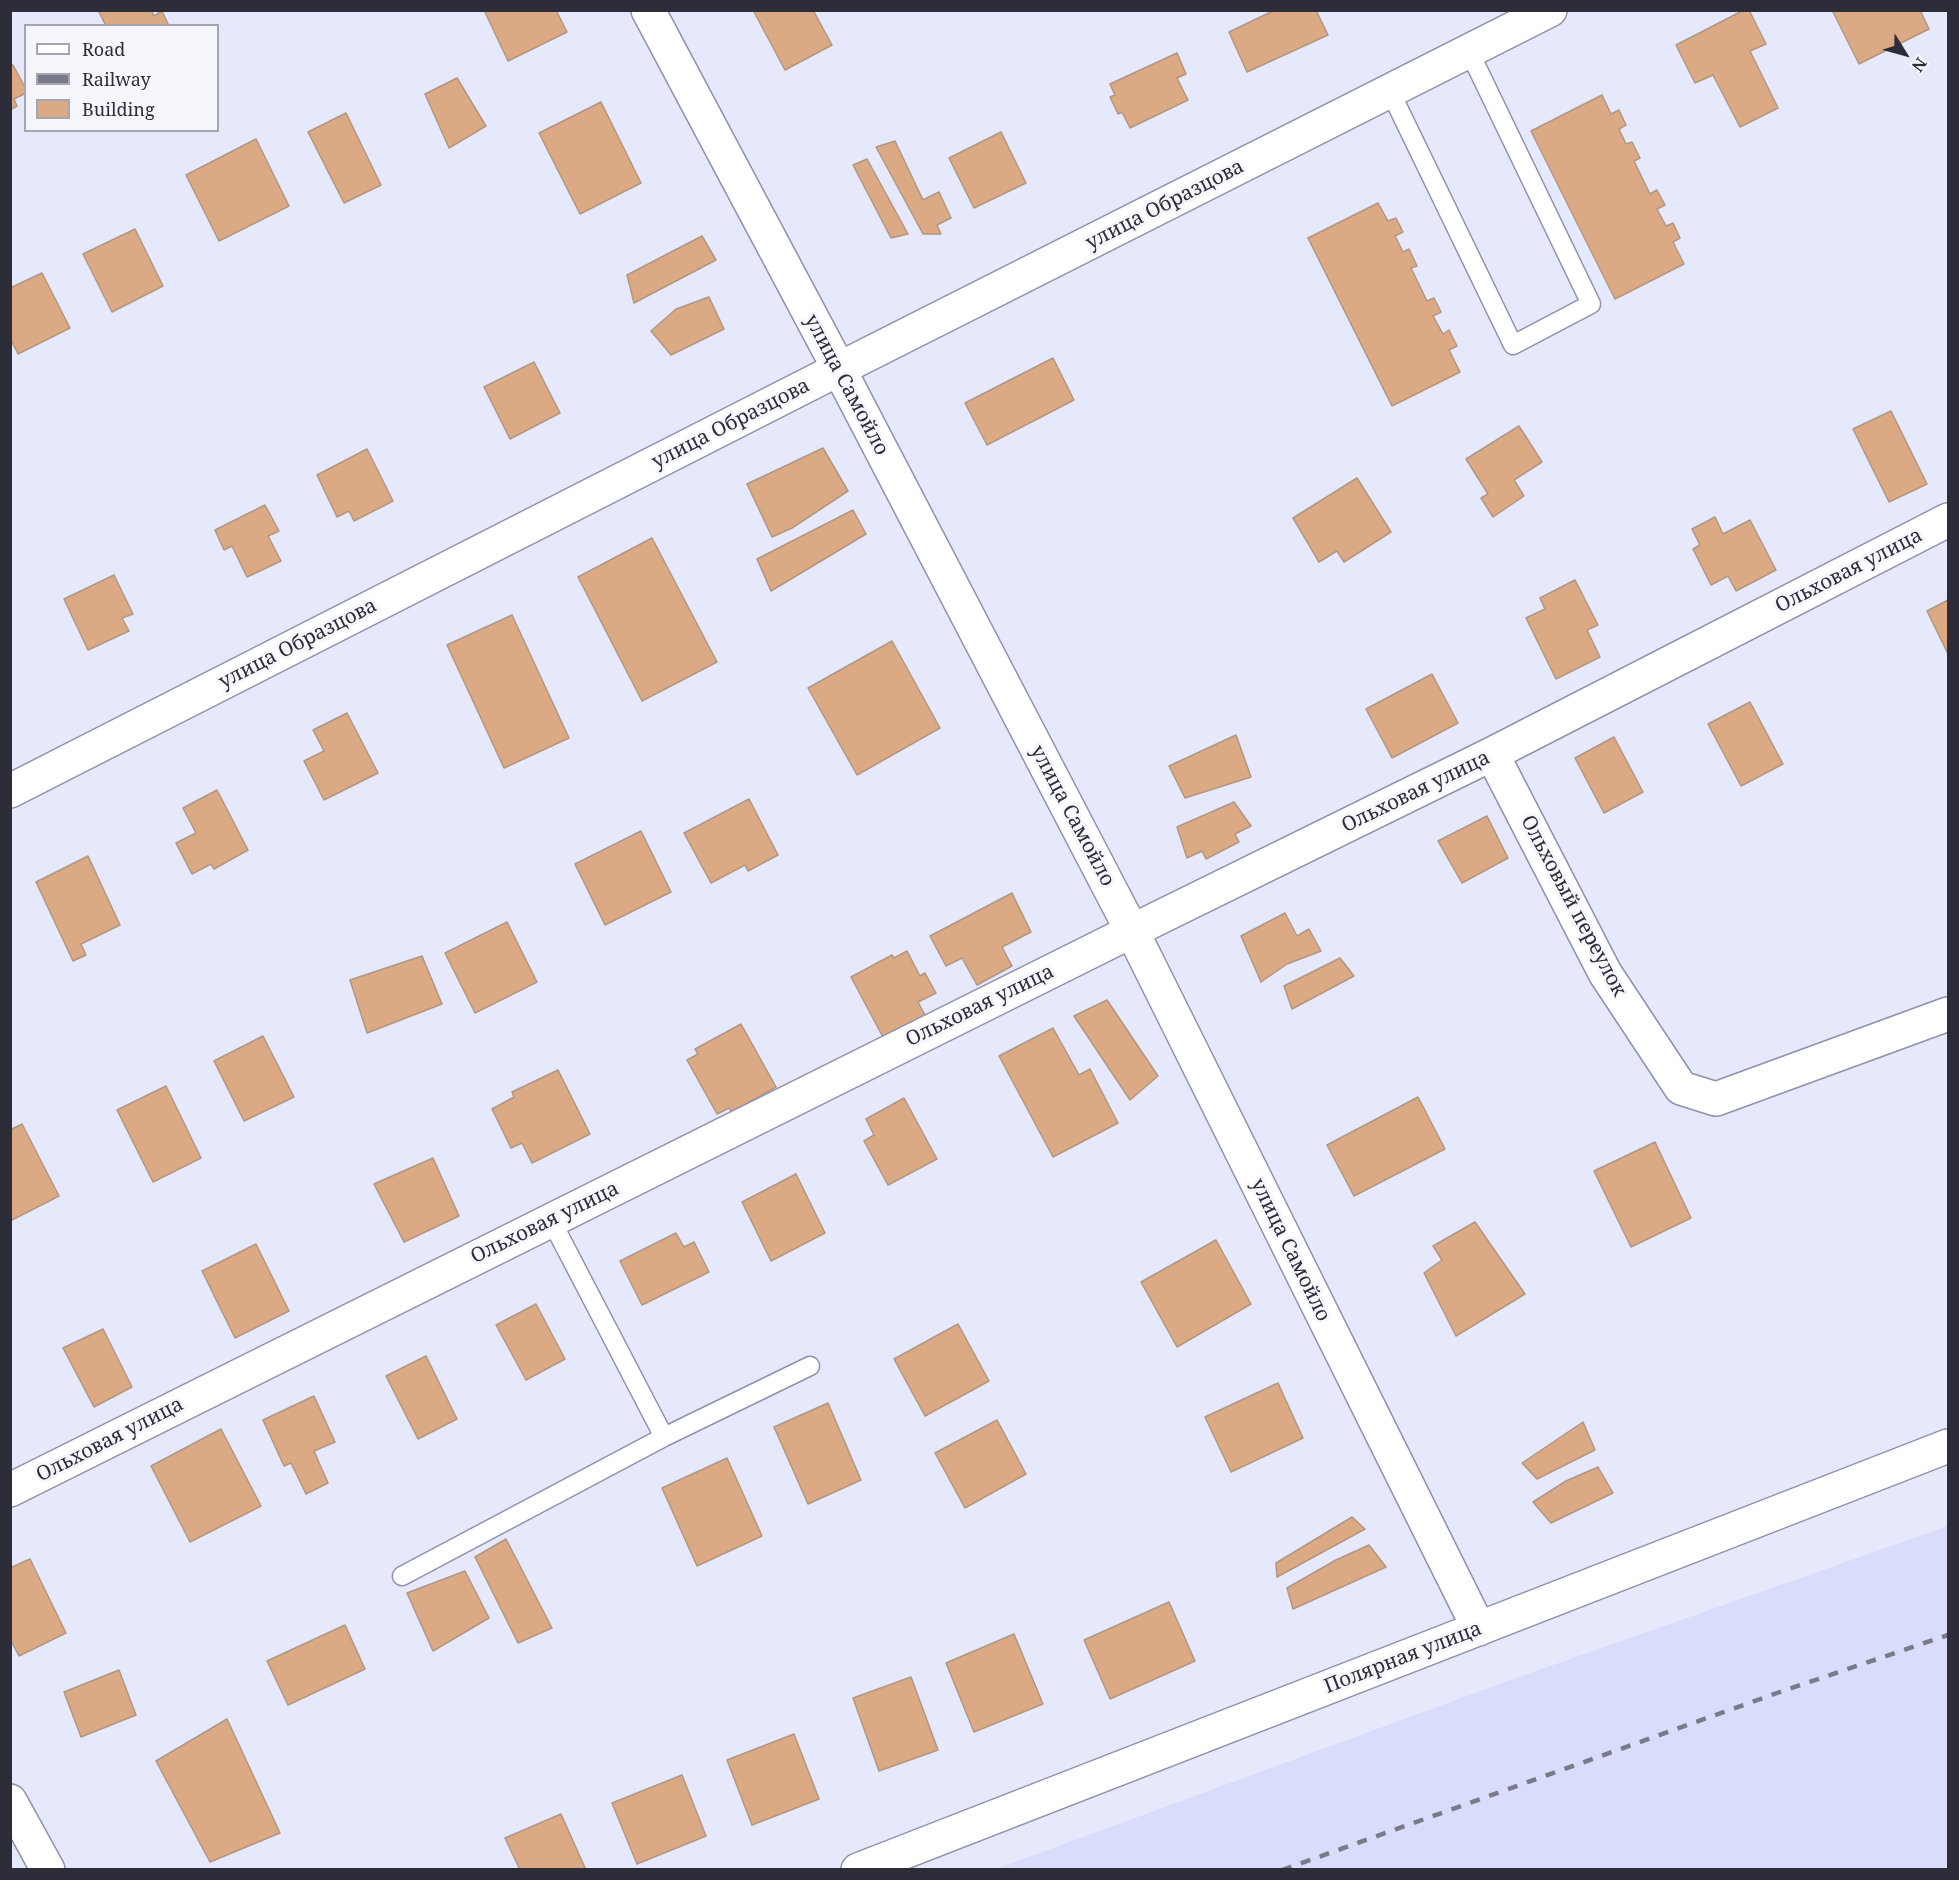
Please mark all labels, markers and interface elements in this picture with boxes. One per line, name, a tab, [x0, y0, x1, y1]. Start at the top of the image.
legend	[24, 24, 219, 132]
north arrow	[1875, 24, 1935, 84]
text: Road	[82, 37, 125, 61]
text: N	[1907, 53, 1932, 76]
text: Railway	[82, 67, 151, 91]
text: Building	[82, 97, 155, 121]
street label: улица Образцова	[1082, 155, 1248, 255]
street label: улица Самойло	[799, 310, 893, 460]
street label: улица Образцова	[648, 374, 814, 474]
street label: Ольховая улица	[1771, 524, 1927, 618]
street label: улица Образцова	[215, 594, 381, 694]
street label: улица Самойло	[1025, 741, 1119, 891]
street label: Ольховая улица	[1338, 746, 1494, 838]
street label: Ольховый переулок	[1515, 811, 1631, 1001]
street label: Ольховая улица	[902, 960, 1058, 1052]
street label: улица Самойло	[1245, 1175, 1335, 1325]
street label: Ольховая улица	[467, 1177, 623, 1269]
street label: Ольховая улица	[32, 1393, 188, 1487]
street label: Полярная улица	[1321, 1617, 1485, 1699]

